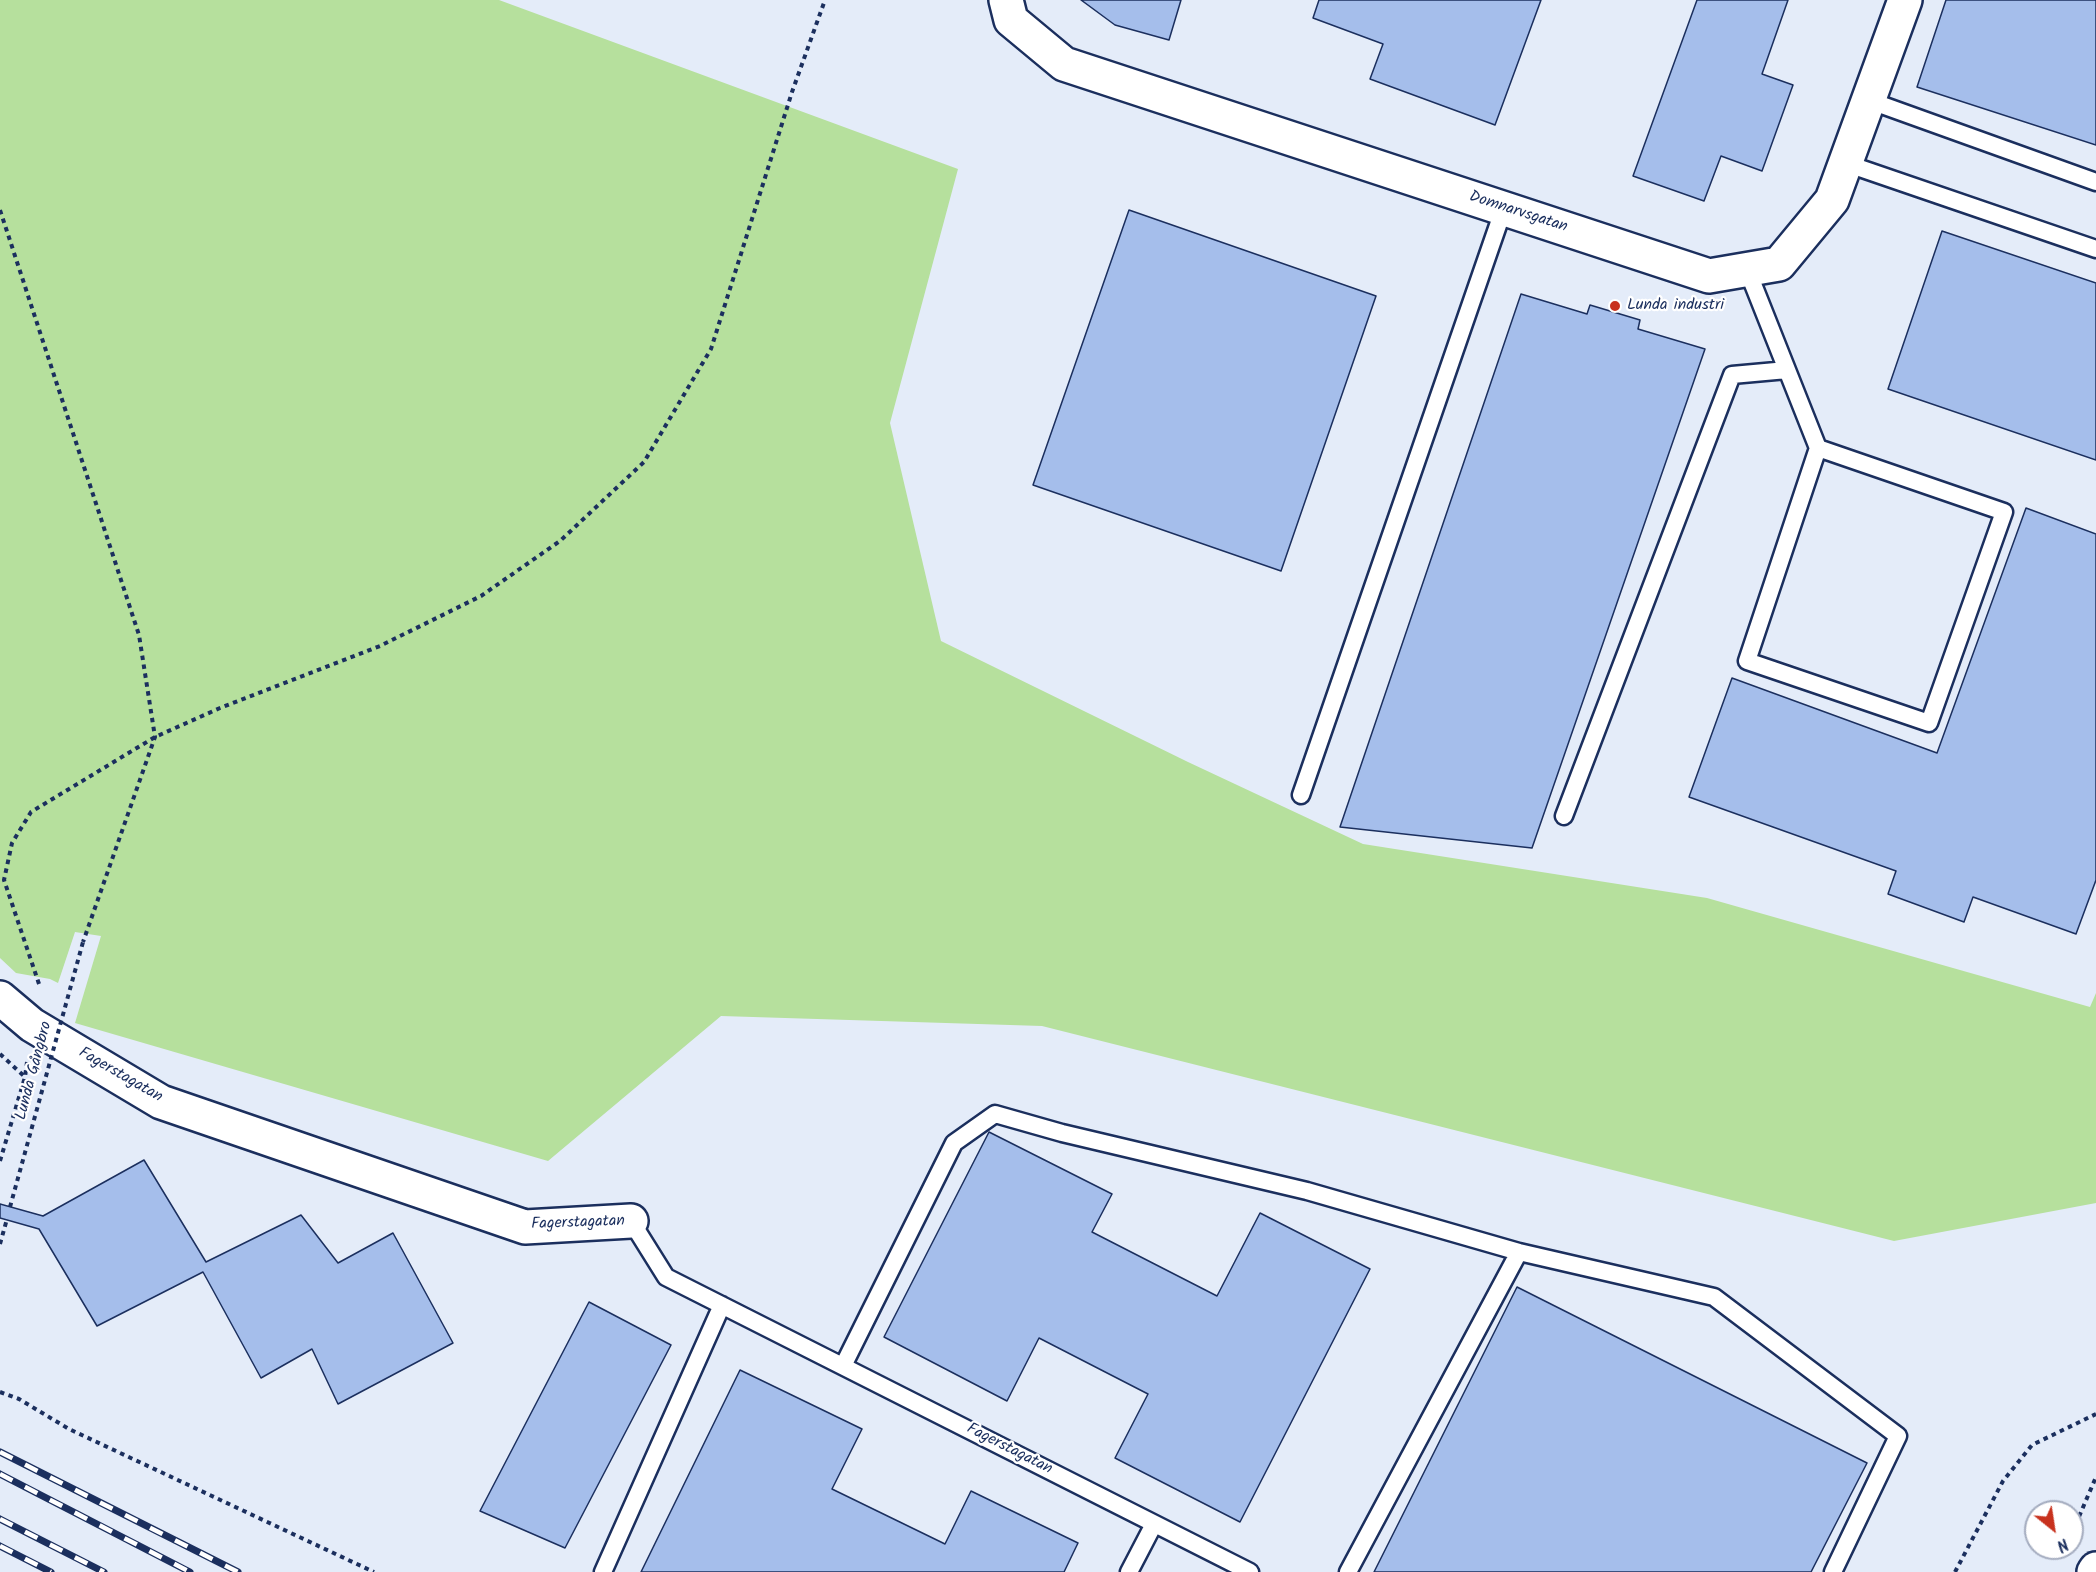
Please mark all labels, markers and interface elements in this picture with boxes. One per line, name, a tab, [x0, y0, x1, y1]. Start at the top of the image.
street label: Domnarvsgatan	[1466, 188, 1570, 238]
place label: Lunda industri	[1627, 296, 1724, 316]
marker: Lunda industri	[1608, 299, 1622, 313]
street label: Lunda Gångbro	[13, 1020, 57, 1122]
street label: Fagerstagatan	[75, 1044, 165, 1108]
street label: Fagerstagatan	[531, 1213, 625, 1235]
street label: Fagerstagatan	[963, 1420, 1055, 1480]
north arrow	[2024, 1500, 2084, 1560]
text: N	[2052, 1531, 2073, 1558]

